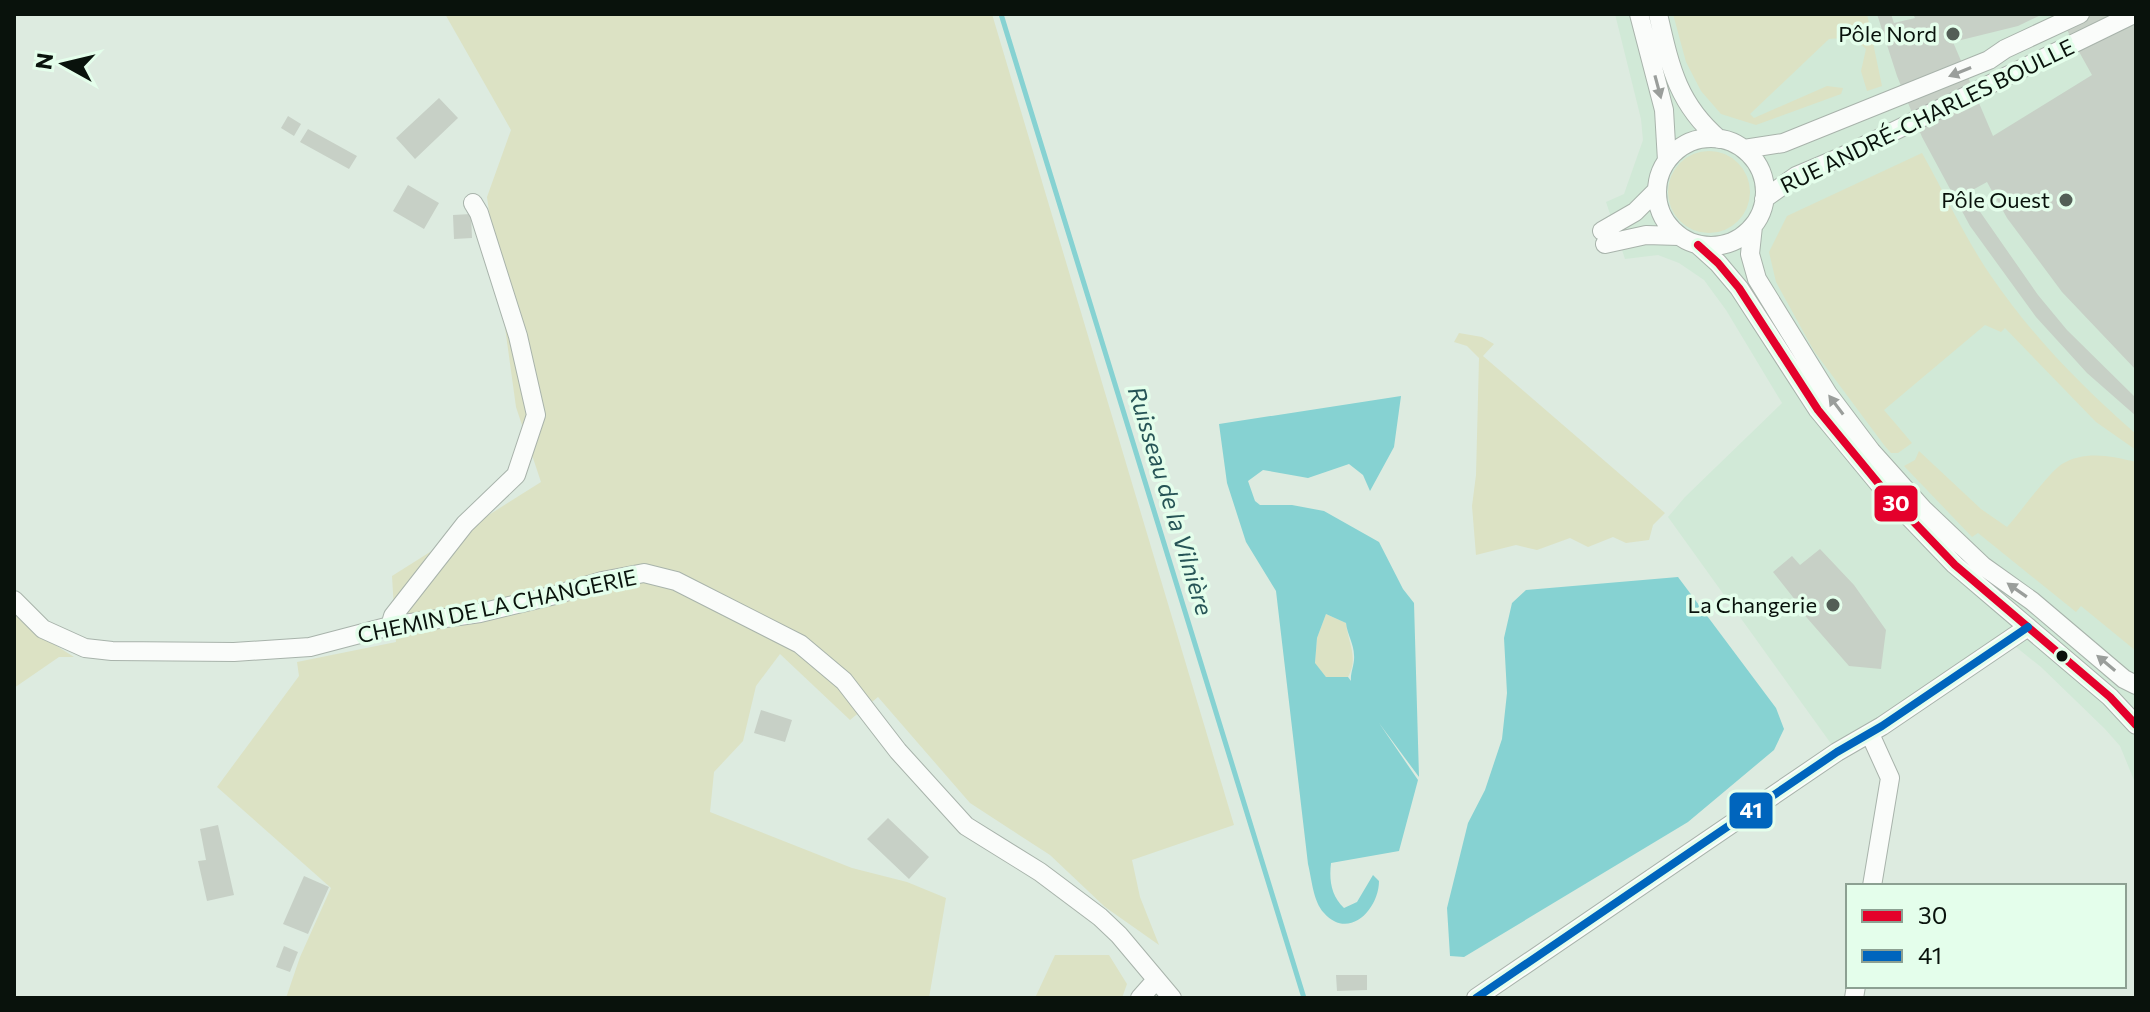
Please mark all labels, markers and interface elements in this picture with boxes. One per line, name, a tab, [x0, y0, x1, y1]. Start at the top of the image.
place label: Pôle Nord	[1838, 20, 1937, 47]
north arrow	[24, 24, 104, 104]
marker: Pôle Nord	[1944, 25, 1962, 43]
street label: RUE ANDRÉ-CHARLES BOULLE	[1776, 33, 2078, 199]
text: N	[29, 51, 58, 71]
one-way arrow	[1948, 66, 1972, 79]
one-way arrow	[1652, 74, 1664, 99]
place label: Pôle Ouest	[1941, 186, 2050, 213]
marker: Pôle Ouest	[2057, 191, 2075, 209]
water label: Ruisseau de la Vilnière	[1123, 382, 1220, 619]
one-way arrow	[1829, 395, 1845, 415]
line badge: 30	[1873, 484, 1919, 523]
text: 30	[1882, 489, 1910, 516]
street label: CHEMIN DE LA CHANGERIE	[355, 563, 639, 648]
one-way arrow	[2006, 583, 2027, 598]
place label: La Changerie	[1688, 591, 1817, 618]
marker: La Changerie	[1824, 596, 1842, 614]
unlabelled marker	[2054, 648, 2070, 664]
one-way arrow	[2096, 655, 2116, 672]
line badge: 41	[1728, 791, 1774, 830]
text: 41	[1740, 796, 1762, 823]
legend	[1846, 884, 2126, 988]
text: 30	[1918, 900, 1947, 929]
text: 41	[1918, 940, 1942, 969]

